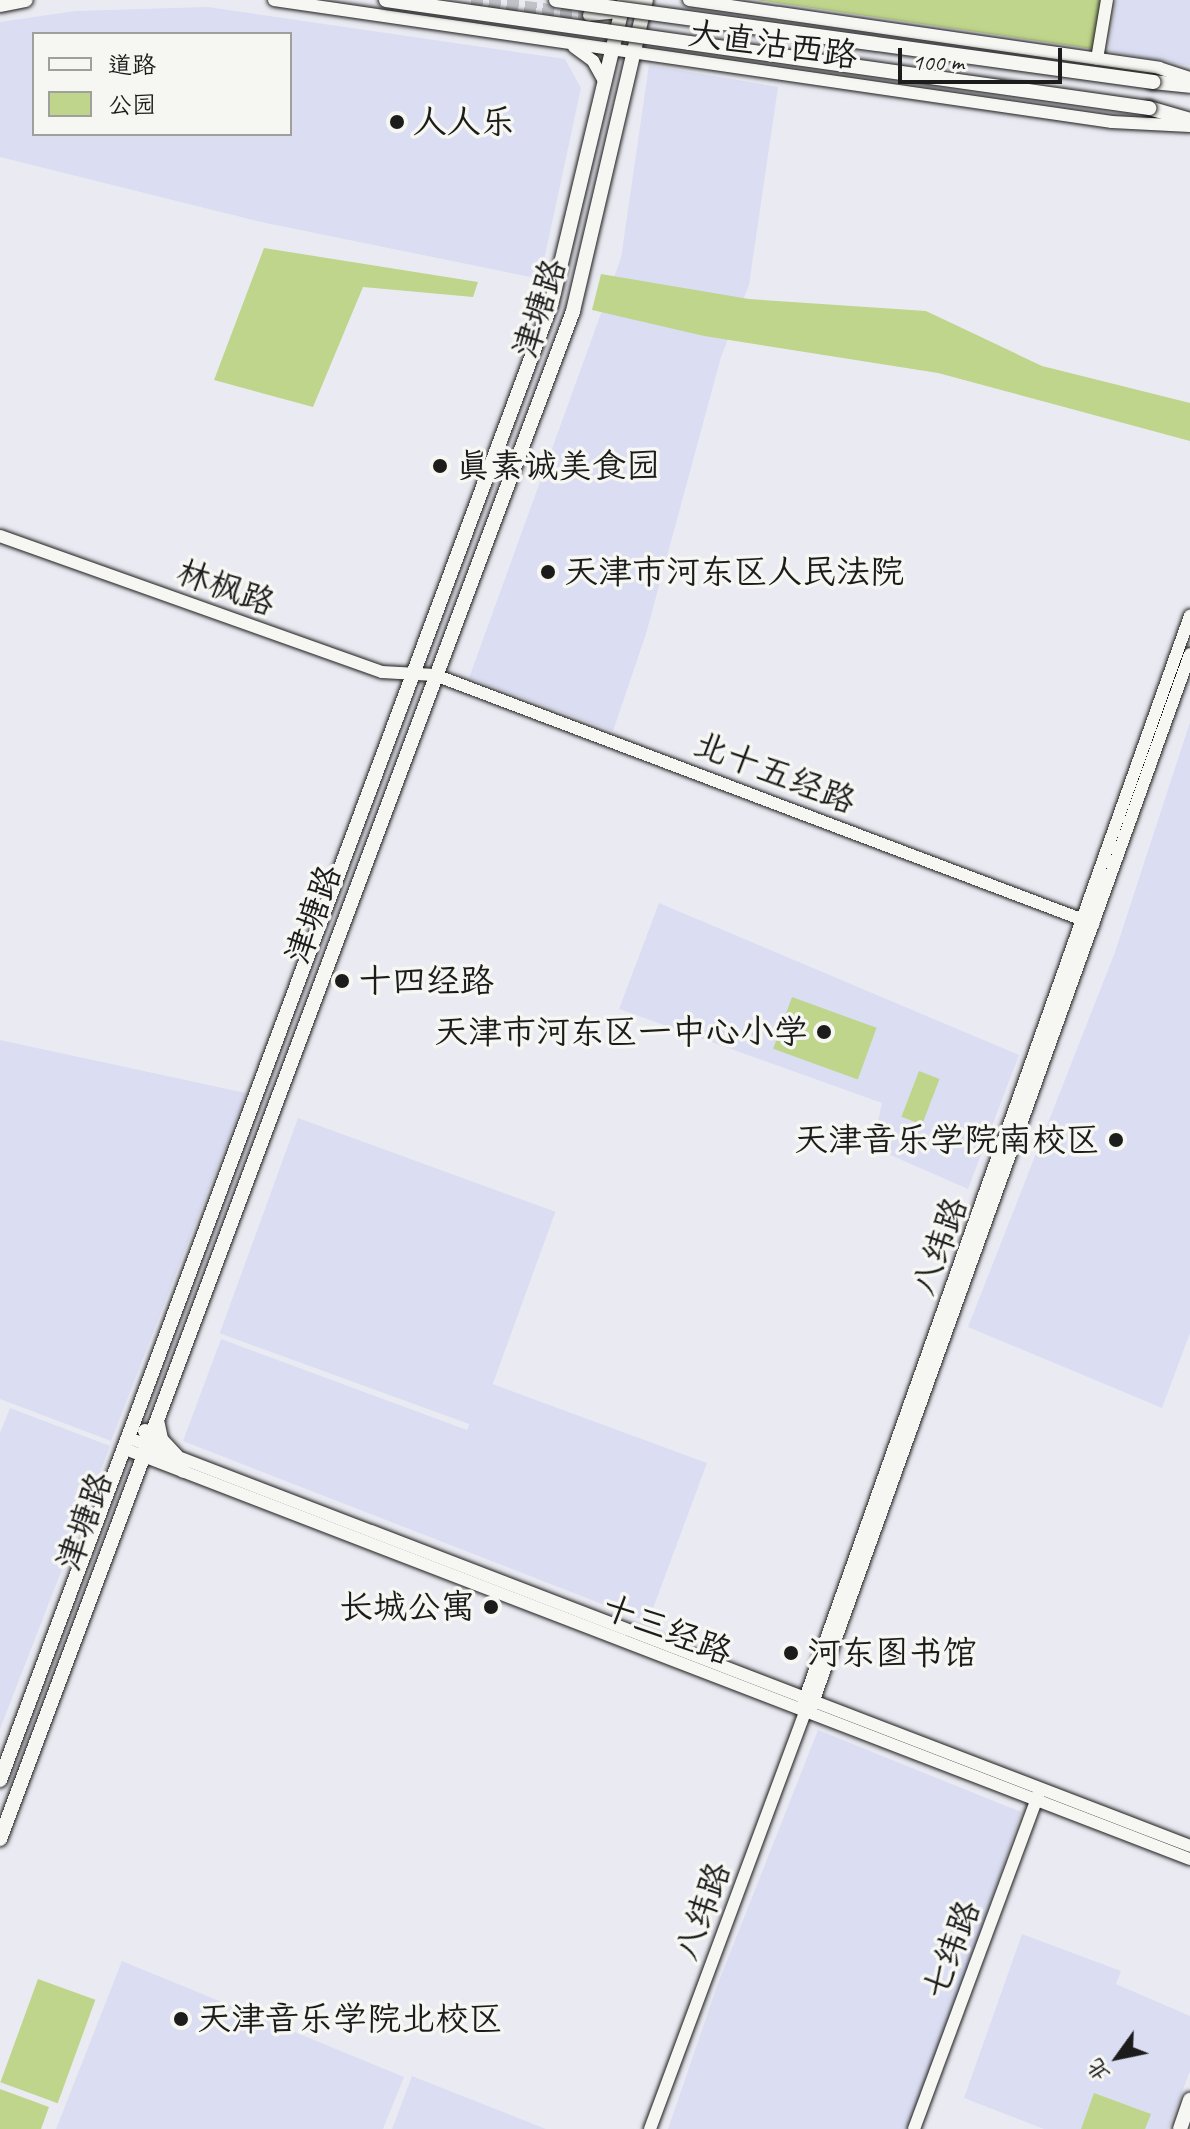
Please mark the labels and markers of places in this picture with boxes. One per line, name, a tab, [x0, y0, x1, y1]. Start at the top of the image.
place label: 人人乐	[413, 102, 515, 142]
marker: 人人乐	[388, 113, 406, 131]
place label: 真素诚美食园	[456, 446, 660, 486]
marker: 真素诚美食园	[431, 457, 449, 475]
place label: 天津市河东区人民法院	[564, 552, 904, 592]
marker: 天津市河东区人民法院	[539, 563, 557, 581]
place label: 十四经路	[358, 961, 494, 1001]
marker: 十四经路	[333, 972, 351, 990]
place label: 天津市河东区一中心小学	[434, 1012, 808, 1052]
marker: 天津市河东区一中心小学	[815, 1023, 833, 1041]
place label: 天津音乐学院南校区	[794, 1120, 1100, 1160]
marker: 天津音乐学院南校区	[1107, 1131, 1125, 1149]
place label: 长城公寓	[339, 1587, 475, 1627]
marker: 长城公寓	[482, 1598, 500, 1616]
place label: 河东图书馆	[807, 1633, 977, 1673]
marker: 河东图书馆	[782, 1644, 800, 1662]
place label: 天津音乐学院北校区	[197, 1999, 503, 2039]
marker: 天津音乐学院北校区	[172, 2010, 190, 2028]

